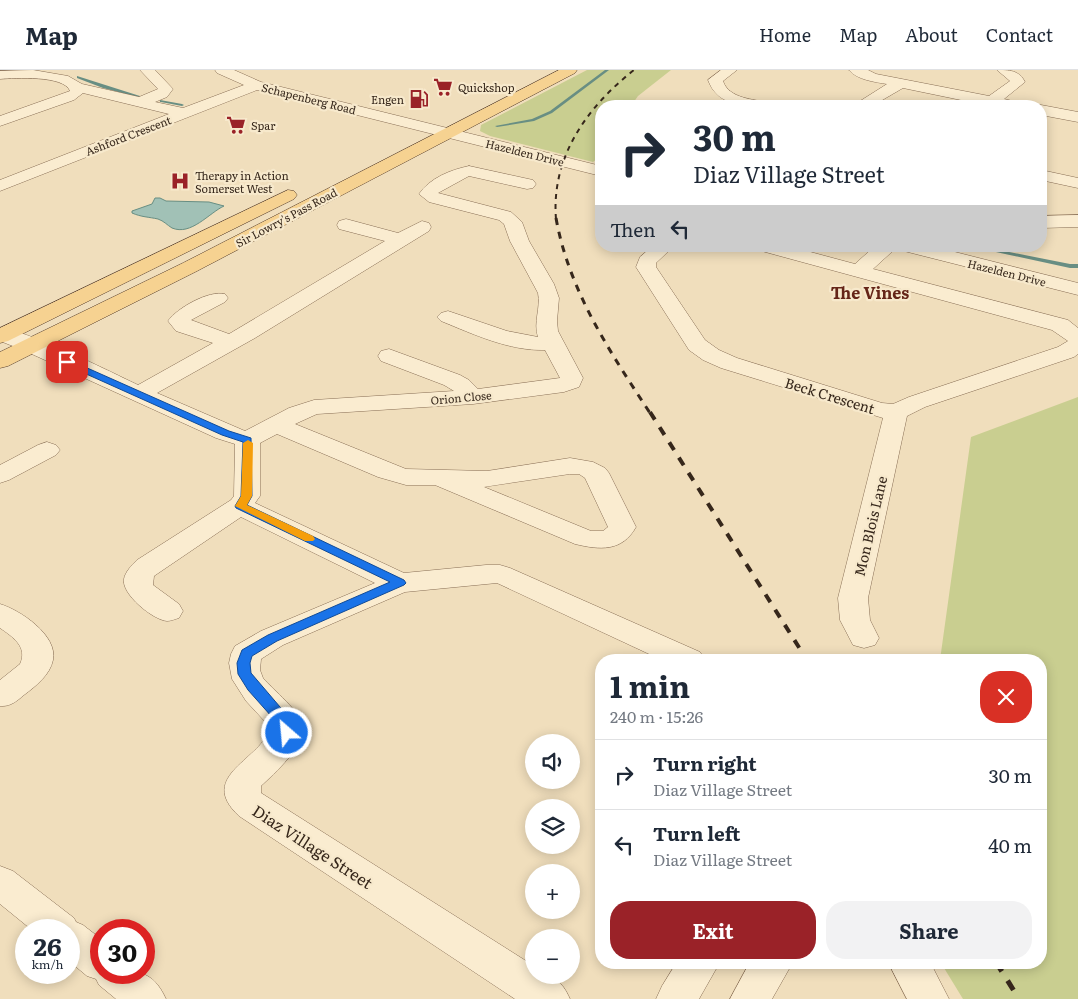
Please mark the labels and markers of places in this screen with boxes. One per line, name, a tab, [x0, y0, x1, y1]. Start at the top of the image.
supermarket icon: Quickshop	[432, 76, 454, 98]
place label: Quickshop	[458, 79, 515, 95]
fuel station icon: Engen	[408, 88, 430, 110]
place label: Engen	[371, 91, 404, 107]
supermarket icon: Spar	[225, 114, 247, 136]
place label: Spar	[251, 117, 276, 133]
place label: Therapy in Action Somerset West	[195, 167, 289, 196]
hospital icon: Therapy in Action Somerset West	[169, 170, 191, 192]
pin	[46, 341, 88, 383]

